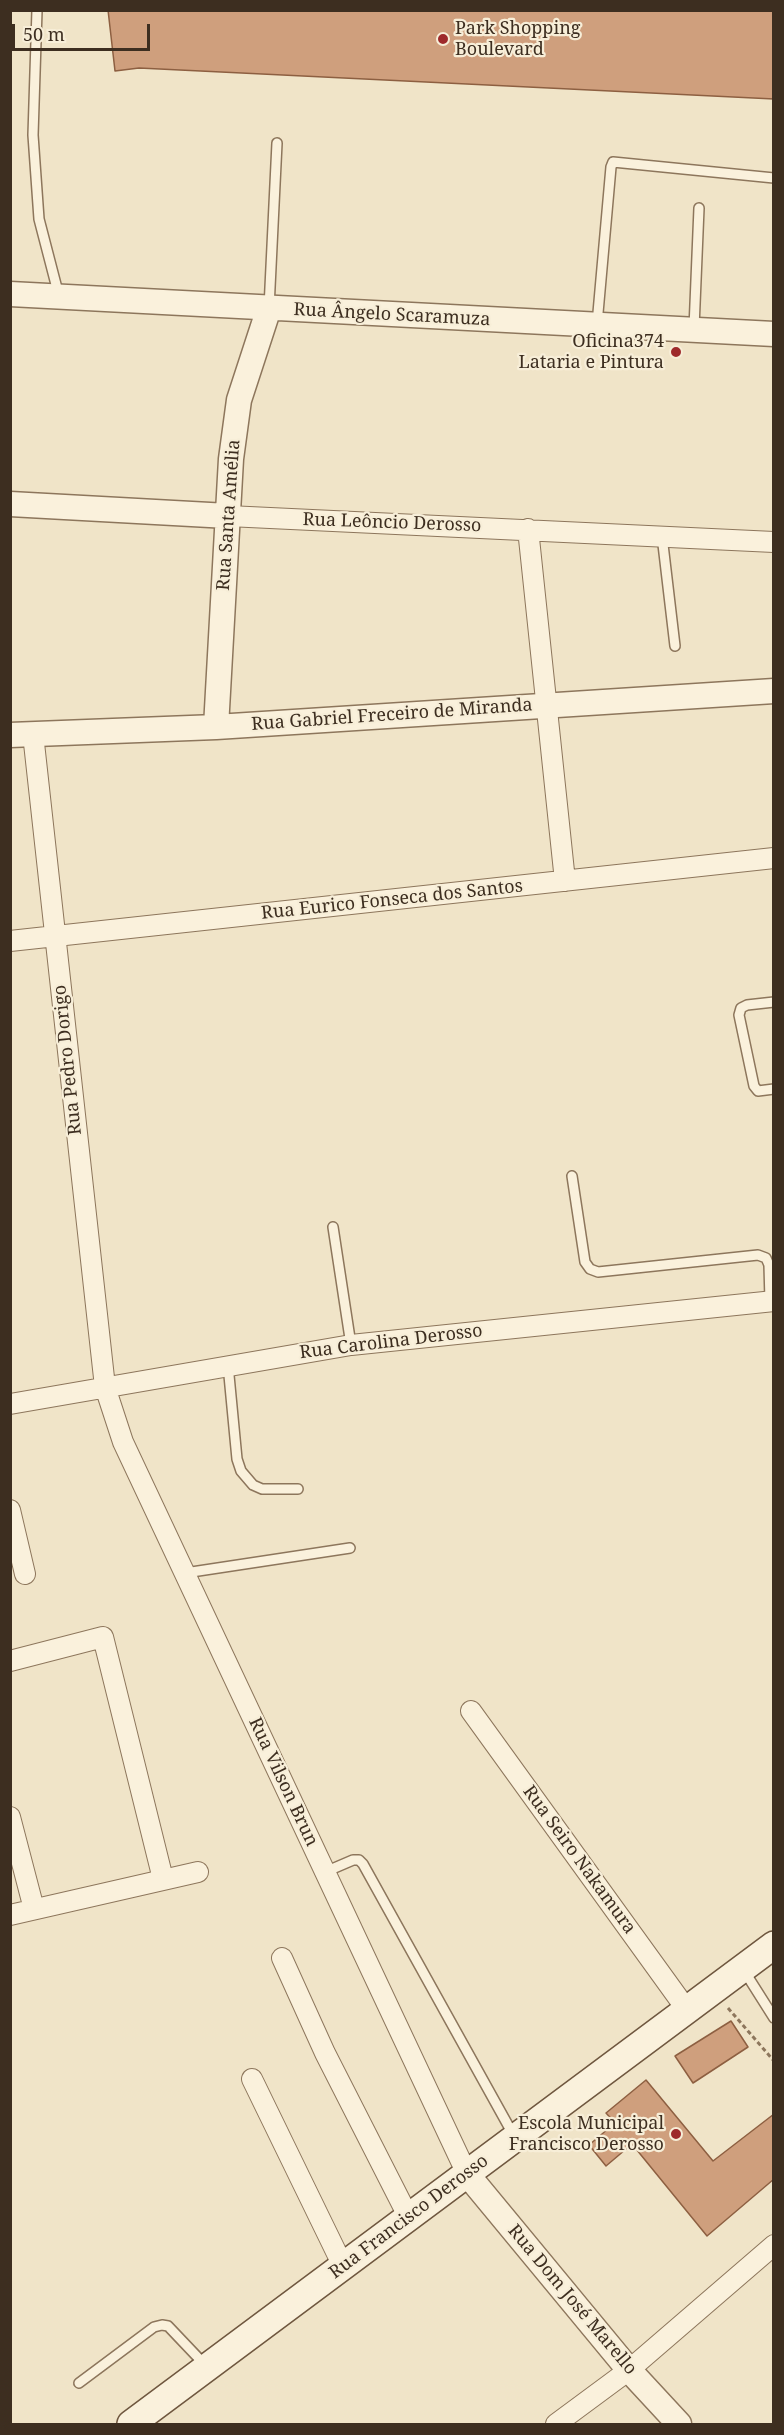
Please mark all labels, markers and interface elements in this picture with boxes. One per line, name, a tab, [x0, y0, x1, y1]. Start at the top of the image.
scale bar	[15, 12, 153, 50]
place label: Park Shopping Boulevard	[455, 18, 580, 60]
text: 50 m	[23, 22, 65, 46]
marker: Park Shopping Boulevard	[436, 32, 450, 46]
street label: Rua Ângelo Scaramuza	[293, 299, 491, 331]
place label: Oficina374 Lataria e Pintura	[519, 331, 664, 374]
marker: Oficina374 Lataria e Pintura	[669, 345, 683, 359]
street label: Rua Santa Amélia	[213, 439, 245, 591]
street label: Rua Leôncio Derosso	[302, 509, 482, 537]
street label: Rua Gabriel Freceiro de Miranda	[251, 694, 533, 736]
street label: Rua Eurico Fonseca dos Santos	[260, 876, 524, 924]
street label: Rua Pedro Dorigo	[49, 984, 87, 1136]
street label: Rua Carolina Derosso	[298, 1320, 484, 1364]
street label: Rua Vilson Brun	[244, 1714, 322, 1850]
street label: Rua Seiro Nakamura	[518, 1782, 640, 1938]
place label: Escola Municipal Francisco Derosso	[509, 2113, 664, 2156]
marker: Escola Municipal Francisco Derosso	[669, 2127, 683, 2141]
street label: Rua Francisco Derosso	[325, 2150, 493, 2284]
street label: Rua Dom José Marello	[503, 2221, 641, 2379]

